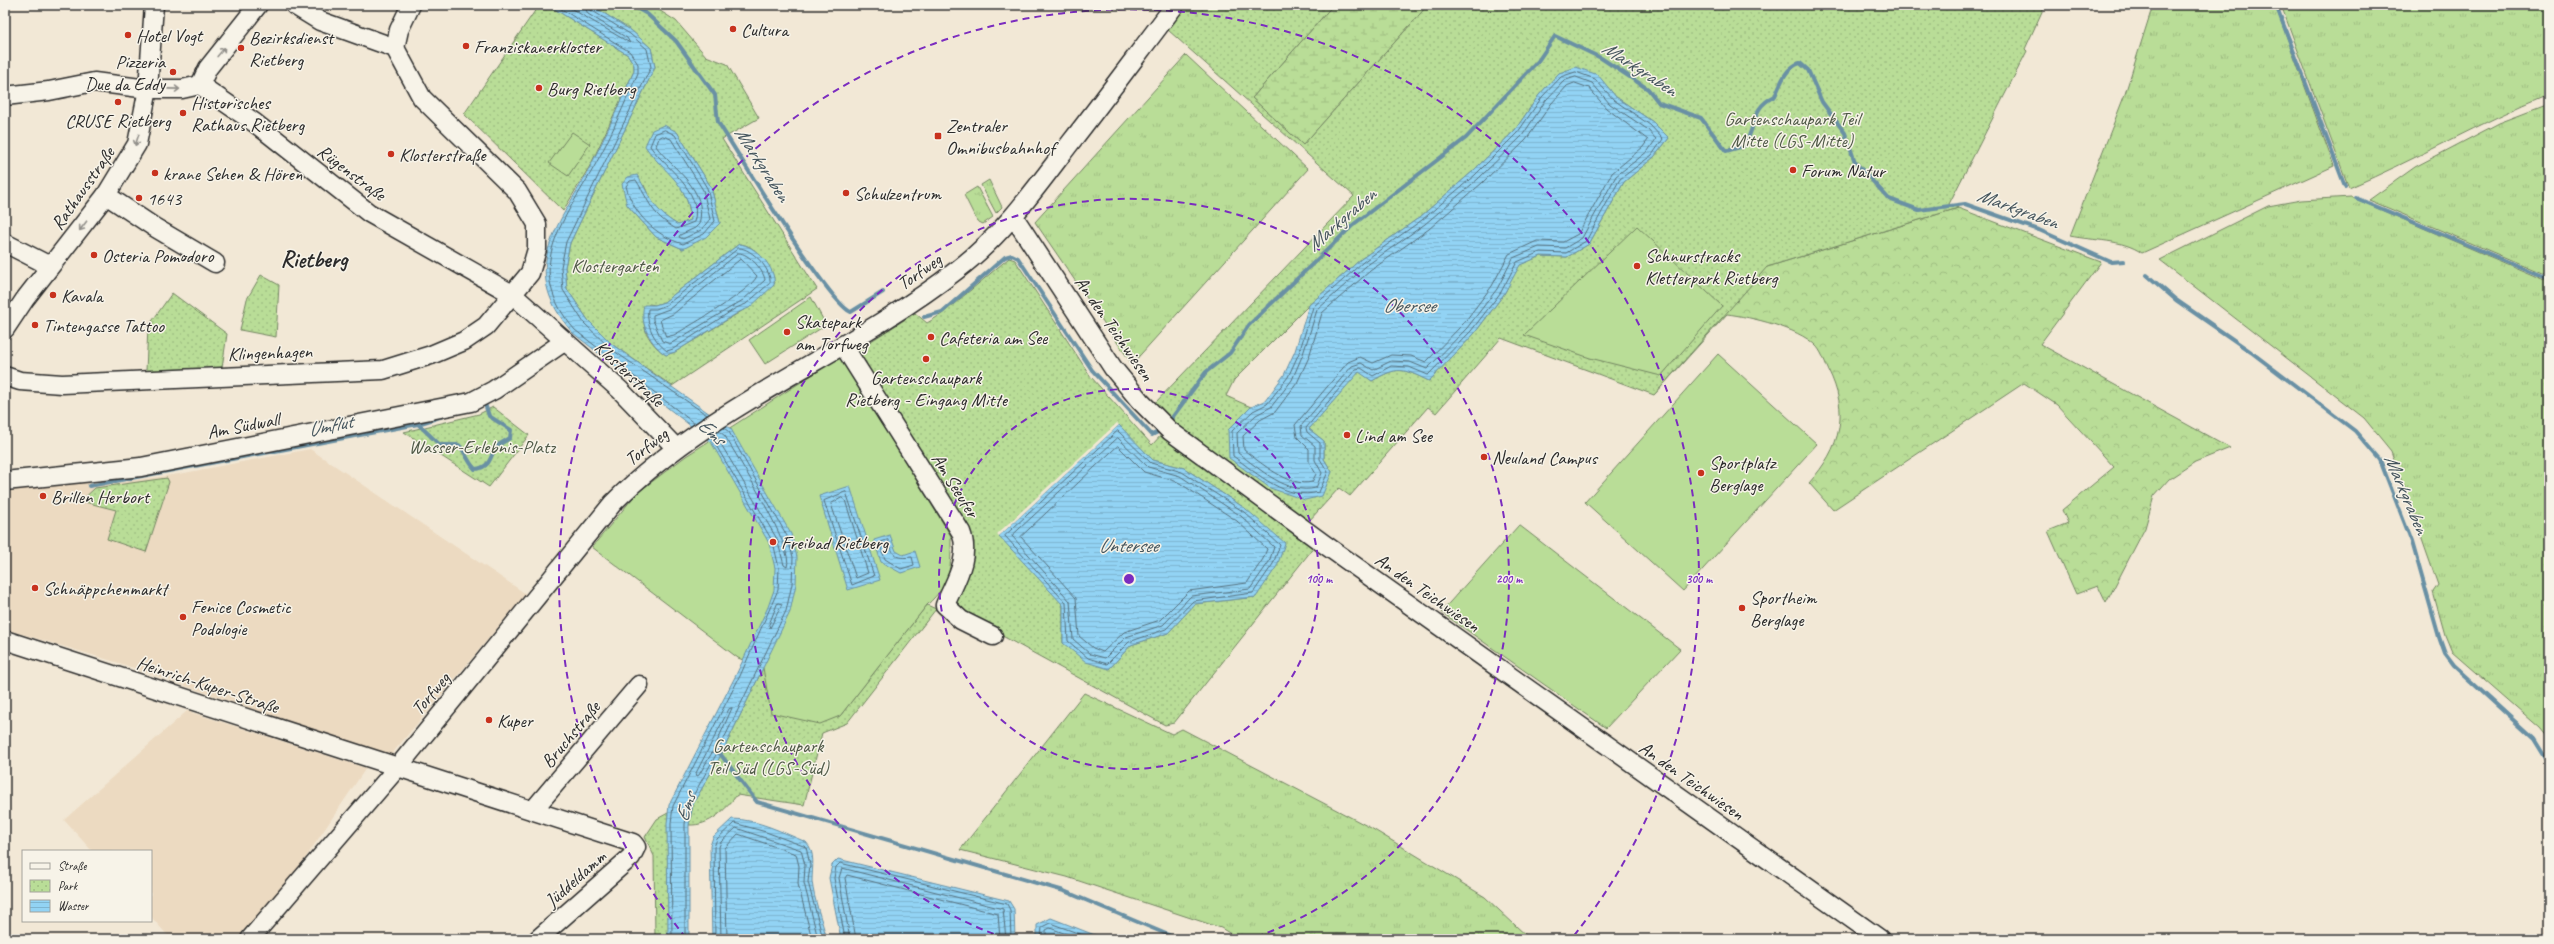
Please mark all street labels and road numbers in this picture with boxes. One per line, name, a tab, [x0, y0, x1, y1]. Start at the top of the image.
street label: Rügenstraße	[312, 139, 392, 207]
street label: Rathausstraße	[45, 141, 121, 235]
street label: Torfweg	[893, 247, 947, 296]
street label: An den Teichwiesen	[1069, 271, 1159, 386]
street label: Klosterstraße	[590, 335, 670, 413]
street label: Klingenhagen	[227, 340, 313, 366]
street label: Am Südwall	[205, 407, 285, 445]
street label: Torfweg	[620, 422, 674, 471]
street label: Am Seeufer	[926, 449, 985, 524]
street label: An den Teichwiesen	[1370, 548, 1485, 638]
street label: Heinrich-Kuper-Straße	[134, 651, 284, 720]
street label: Torfweg	[406, 666, 456, 720]
street label: Bruchstraße	[536, 695, 607, 773]
street label: An den Teichwiesen	[1634, 736, 1749, 826]
street label: Jüddeldamm	[539, 844, 612, 913]

